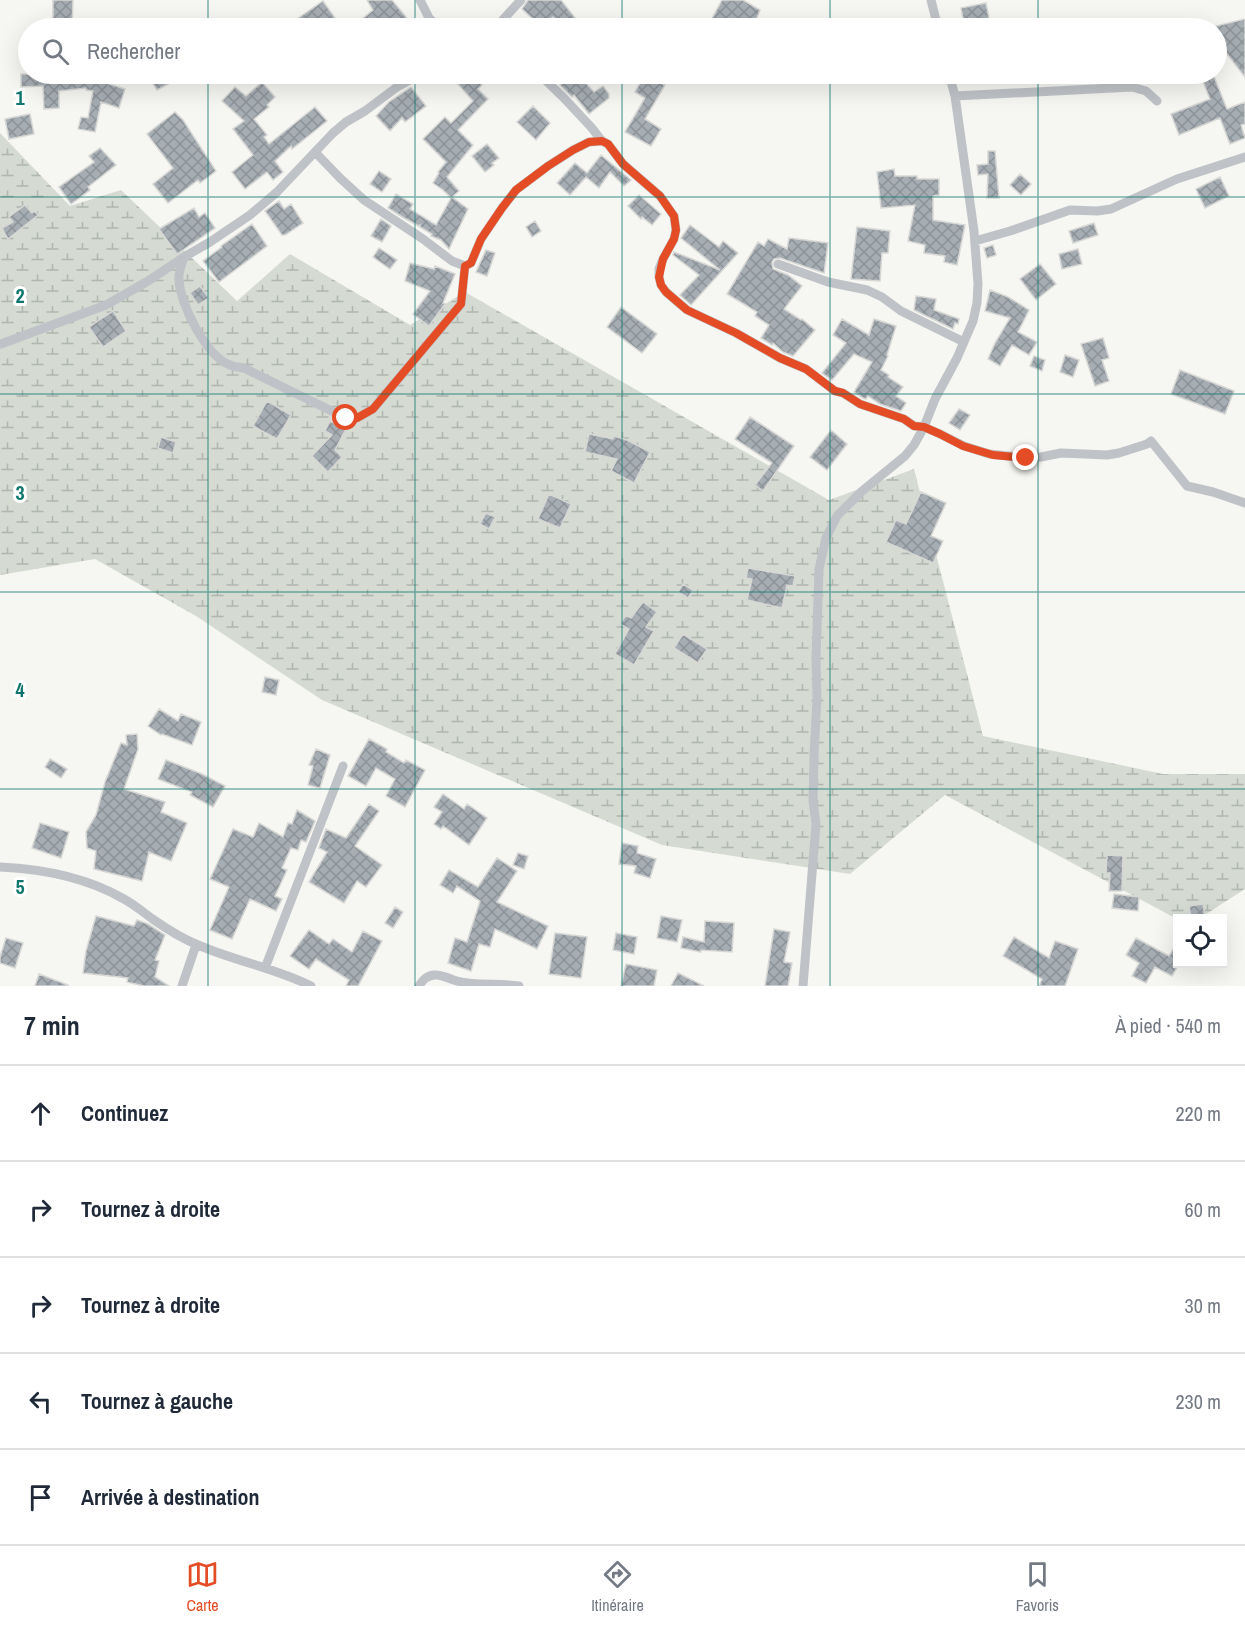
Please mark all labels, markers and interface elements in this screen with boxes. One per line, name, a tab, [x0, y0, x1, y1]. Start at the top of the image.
search box	[18, 18, 1227, 84]
icon: search	[39, 35, 72, 68]
text: Rechercher	[87, 36, 180, 66]
text: 1	[15, 84, 25, 111]
text: 2	[15, 282, 25, 309]
route start	[332, 404, 358, 430]
route end	[1012, 444, 1038, 470]
text: 3	[15, 479, 25, 506]
text: 4	[15, 676, 25, 703]
text: 5	[15, 873, 25, 900]
map controls	[1173, 914, 1227, 968]
button: locate	[1173, 914, 1227, 968]
text: 7 min	[24, 1008, 80, 1043]
text: À pied · 540 m	[1115, 1012, 1221, 1039]
icon: ahead	[24, 1097, 57, 1130]
text: Continuez	[81, 1098, 168, 1128]
text: 220 m	[1175, 1100, 1221, 1127]
icon: right	[24, 1193, 57, 1226]
text: Tournez à droite	[81, 1194, 220, 1224]
text: 60 m	[1185, 1196, 1221, 1223]
icon: right	[24, 1289, 57, 1322]
text: Tournez à droite	[81, 1290, 220, 1320]
text: 30 m	[1185, 1292, 1221, 1319]
icon: left	[24, 1385, 57, 1418]
text: Tournez à gauche	[81, 1386, 233, 1416]
text: 230 m	[1175, 1388, 1221, 1415]
icon: arrive	[24, 1481, 57, 1514]
text: Arrivée à destination	[81, 1482, 259, 1512]
tab: Carte	[186, 1558, 219, 1616]
tab: Itinéraire	[591, 1558, 644, 1616]
tab: Favoris	[1016, 1558, 1059, 1616]

